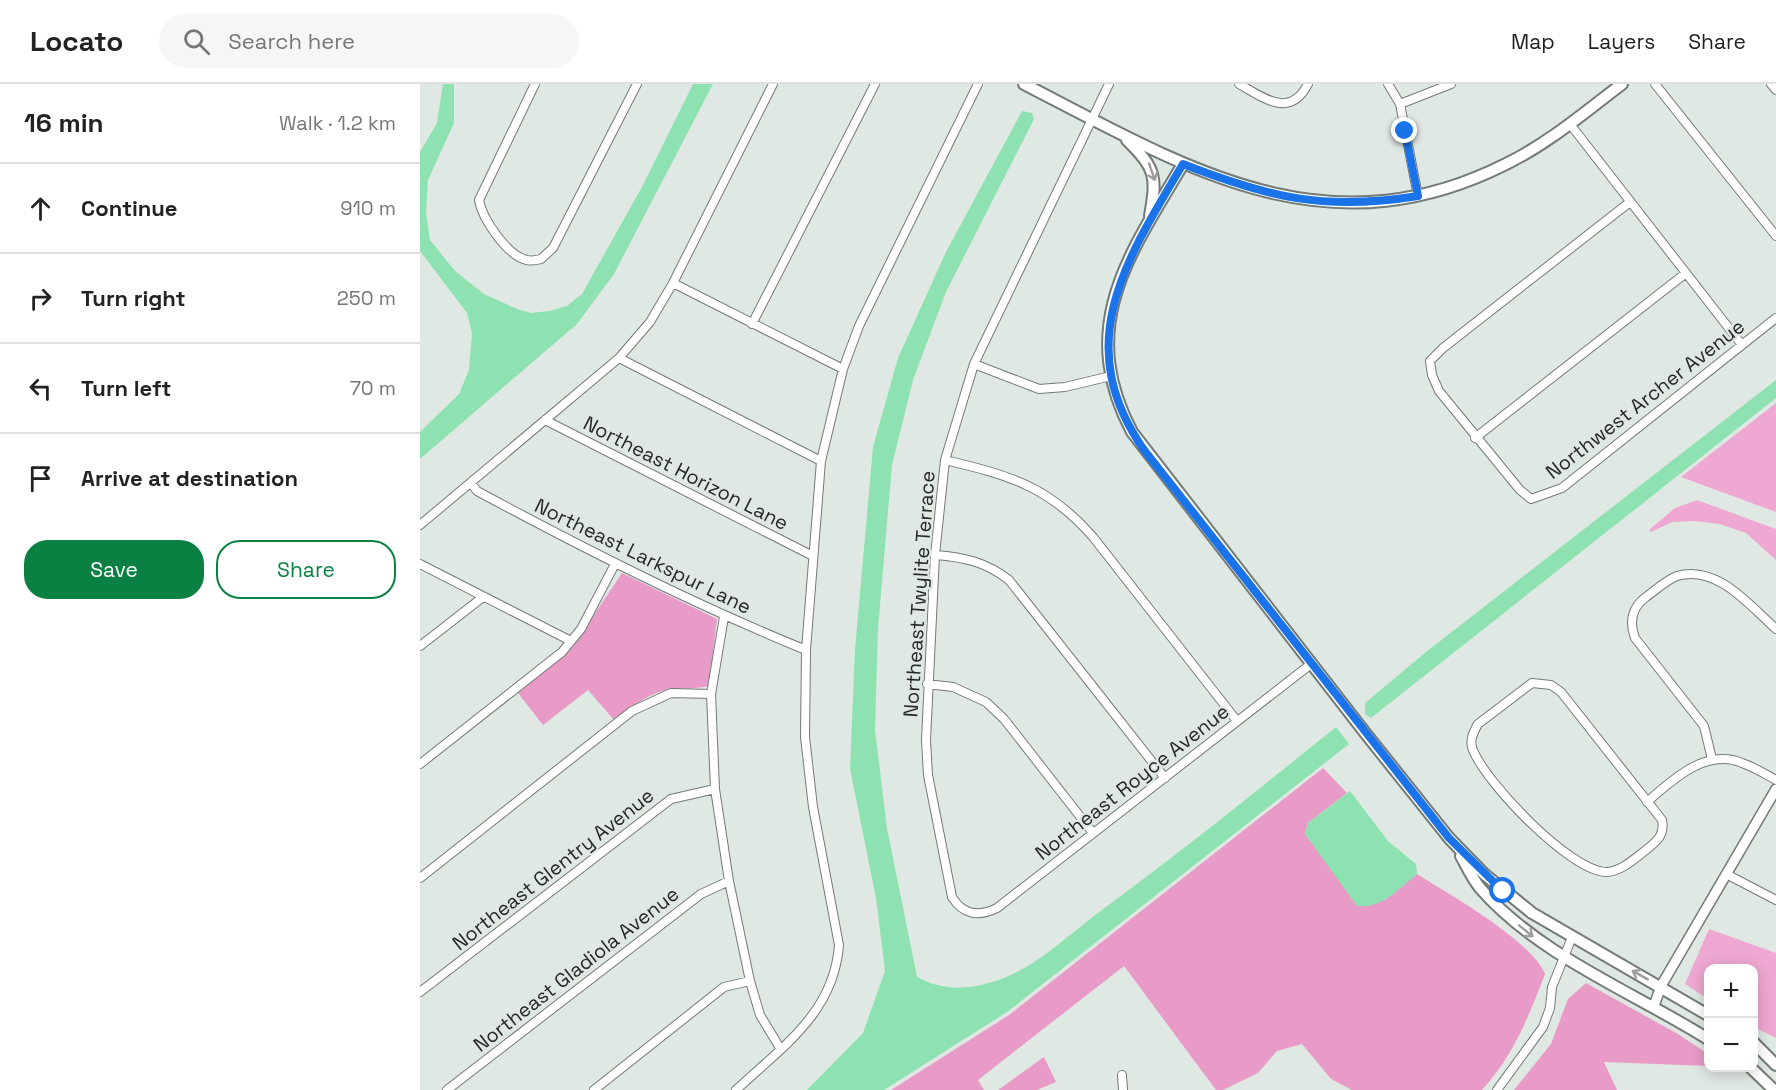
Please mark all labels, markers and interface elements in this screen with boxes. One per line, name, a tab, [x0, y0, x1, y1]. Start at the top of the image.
search box	[159, 14, 579, 68]
text: Locato	[30, 23, 123, 59]
icon: search	[180, 25, 213, 58]
text: Search here	[228, 27, 355, 55]
text: Map	[1511, 28, 1555, 55]
text: Layers	[1588, 28, 1655, 55]
text: Share	[1688, 28, 1746, 55]
text: 16 min	[24, 106, 104, 140]
text: Walk · 1.2 km	[279, 110, 396, 136]
route end	[1391, 117, 1417, 143]
one-way arrow	[1147, 163, 1158, 181]
icon: ahead	[24, 192, 57, 225]
text: Continue	[81, 194, 177, 222]
text: 910 m	[340, 195, 396, 221]
icon: right	[24, 282, 57, 315]
text: Turn right	[81, 284, 186, 312]
text: 250 m	[337, 285, 396, 311]
street label: Northwest Archer Avenue	[1540, 313, 1750, 485]
icon: left	[24, 372, 57, 405]
text: Turn left	[81, 374, 171, 402]
text: 70 m	[350, 375, 396, 401]
street label: Northeast Horizon Lane	[579, 410, 793, 536]
icon: arrive	[24, 462, 57, 495]
text: Arrive at destination	[81, 464, 298, 492]
street label: Northeast Twylite Terrace	[897, 470, 941, 718]
street label: Northeast Larkspur Lane	[530, 492, 756, 620]
button: Save	[24, 540, 204, 599]
button: Share	[216, 540, 396, 599]
street label: Northeast Royce Avenue	[1030, 698, 1234, 866]
street label: Northeast Glentry Avenue	[447, 782, 659, 956]
route start	[1489, 877, 1515, 903]
street label: Northeast Gladiola Avenue	[468, 881, 684, 1057]
one-way arrow	[1518, 925, 1534, 938]
map controls	[1704, 964, 1758, 1072]
button: +	[1704, 964, 1758, 1018]
one-way arrow	[1632, 969, 1649, 981]
button: −	[1704, 1018, 1758, 1072]

